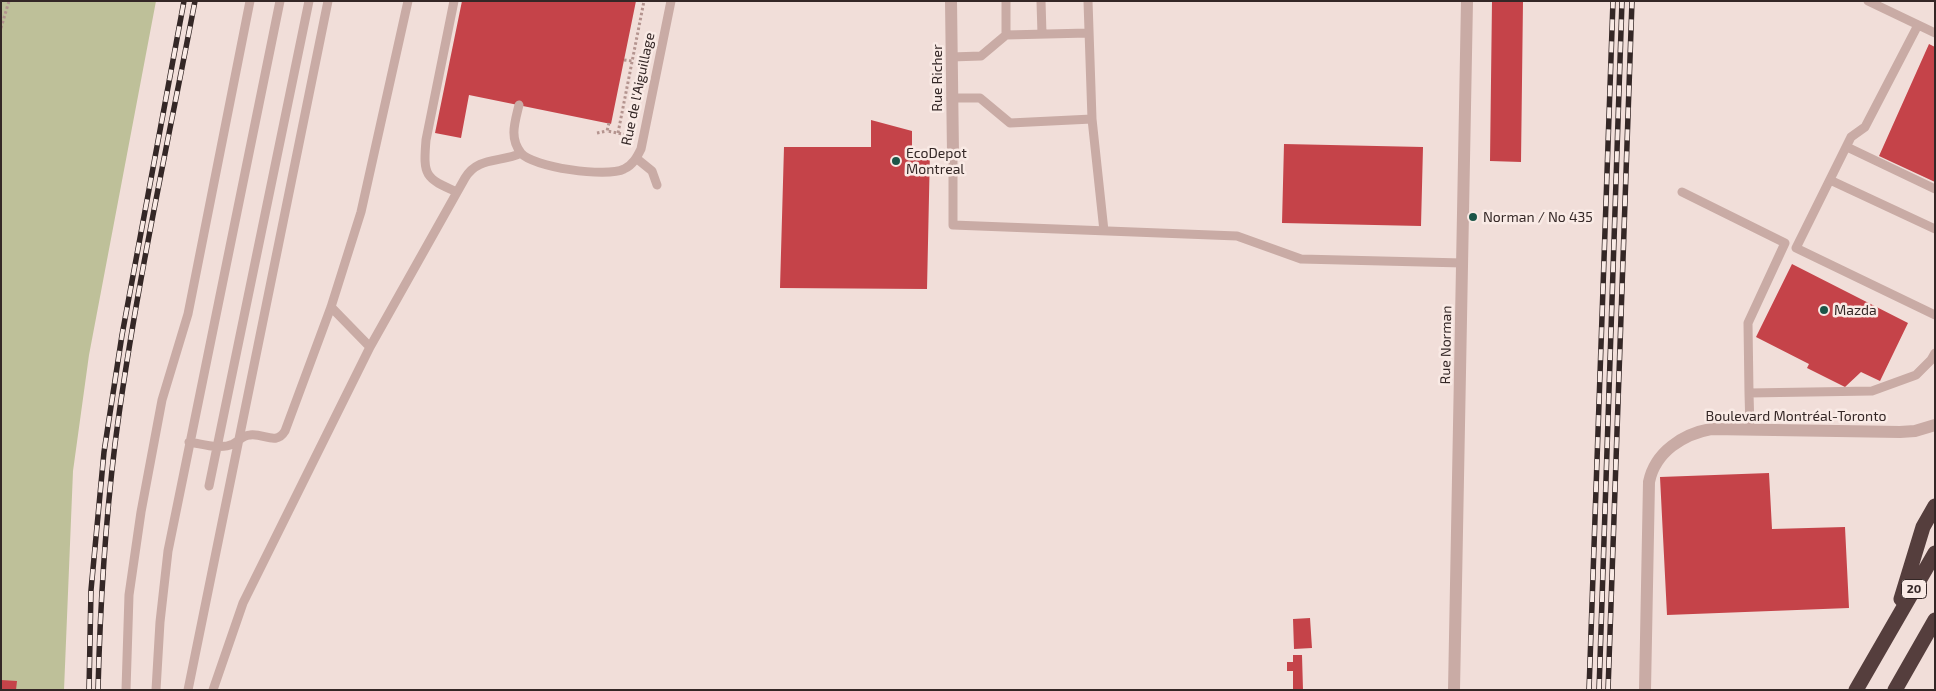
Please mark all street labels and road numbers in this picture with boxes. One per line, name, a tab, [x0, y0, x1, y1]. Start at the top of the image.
street label: Rue de l'Aiguillage	[618, 31, 658, 147]
street label: Rue Richer	[929, 44, 945, 112]
street label: Rue Norman	[1437, 305, 1455, 385]
street label: Boulevard Montréal-Toronto	[1706, 408, 1886, 424]
road number: 20	[1902, 580, 1926, 598]

